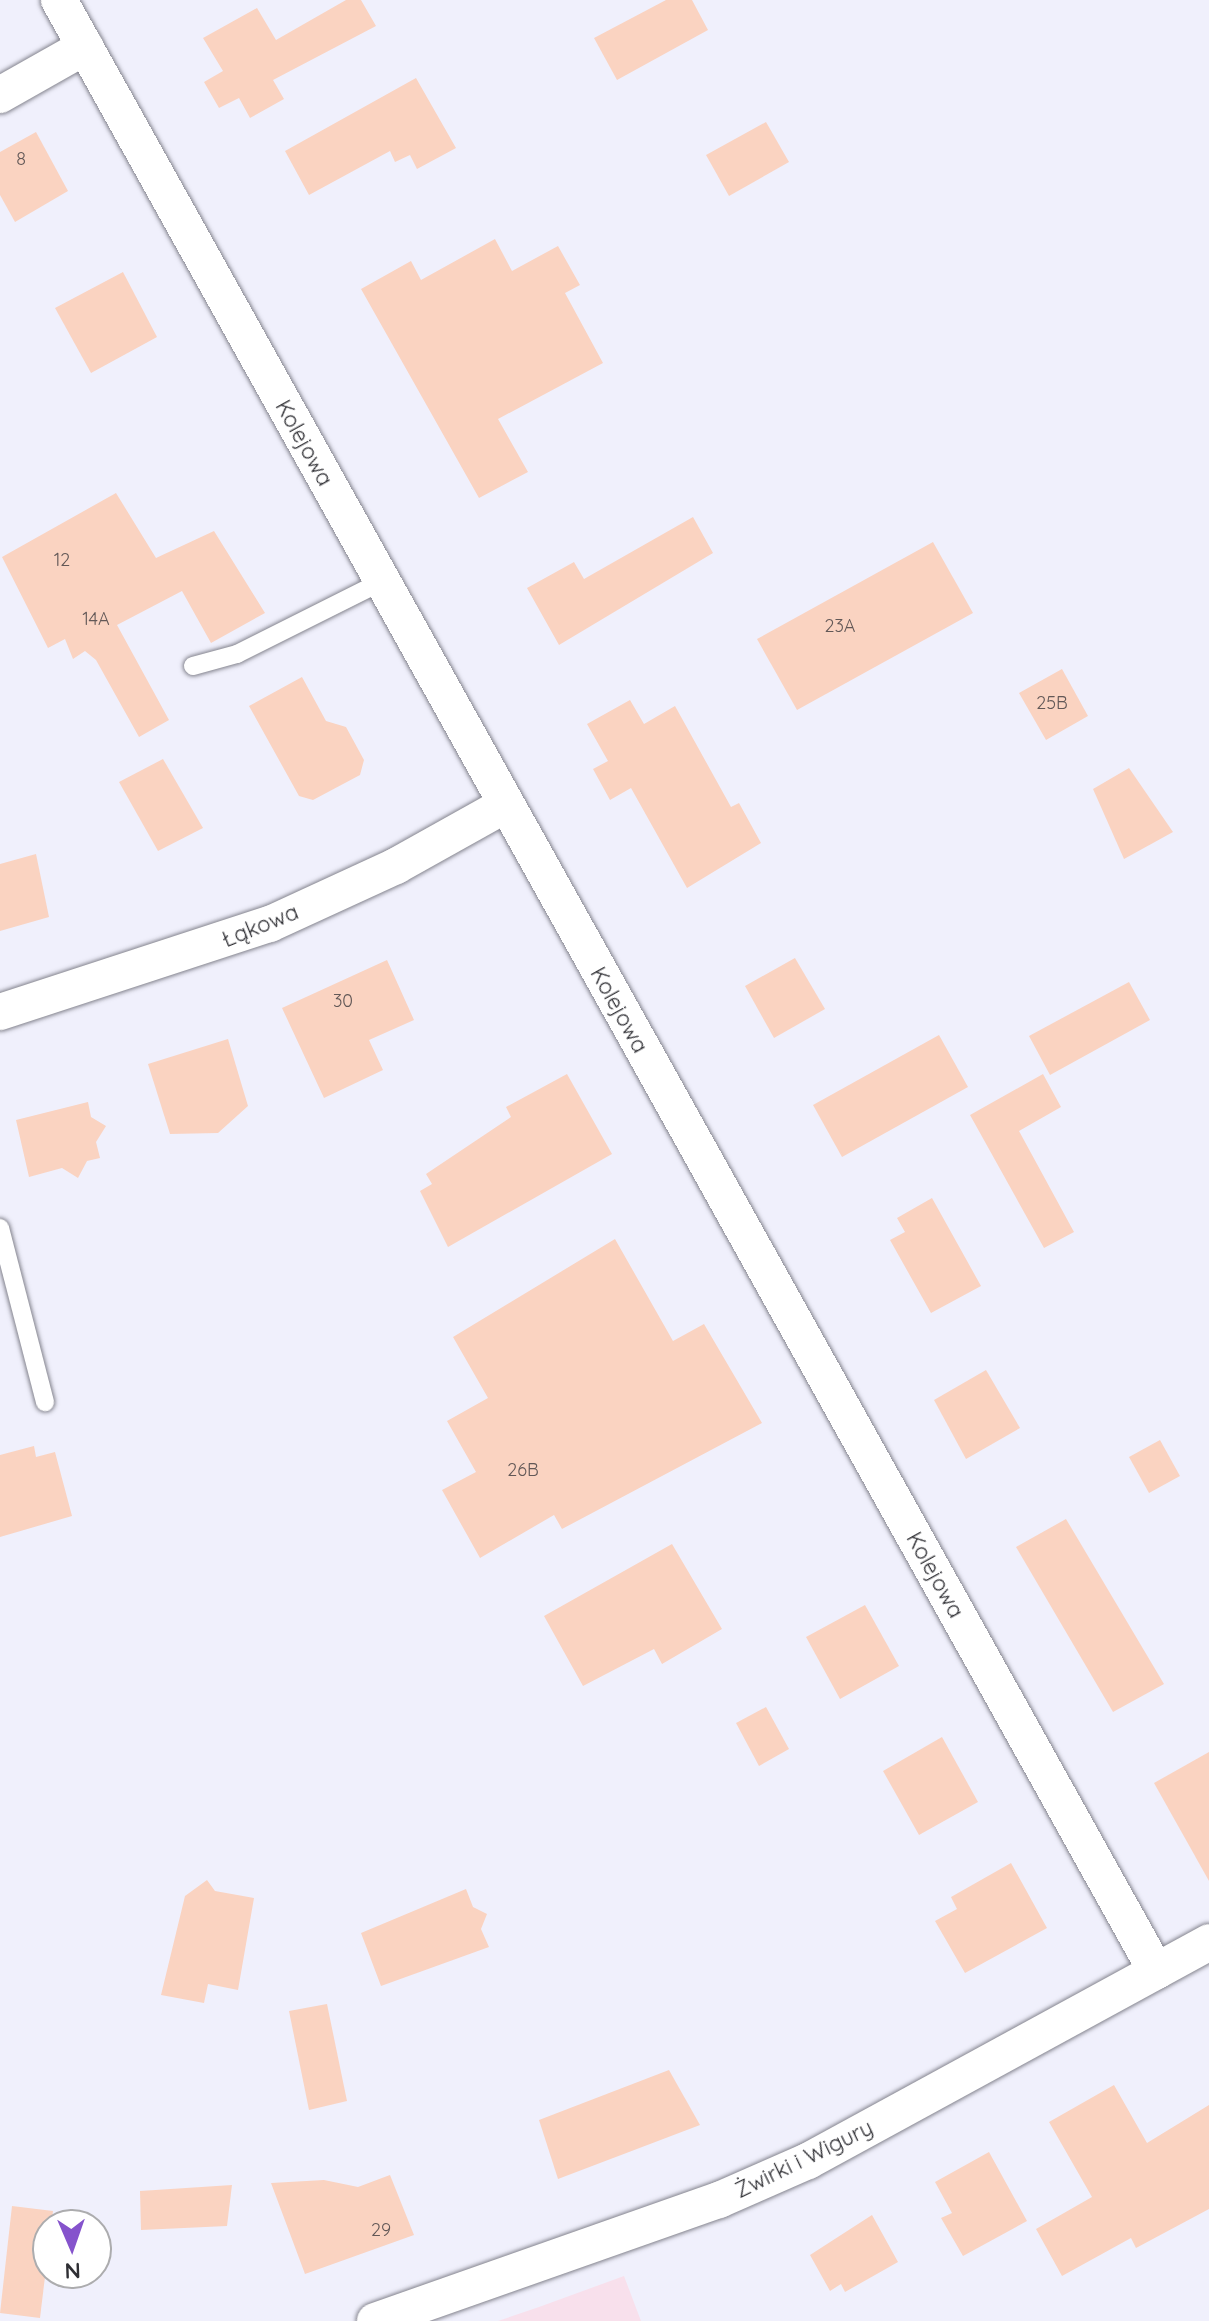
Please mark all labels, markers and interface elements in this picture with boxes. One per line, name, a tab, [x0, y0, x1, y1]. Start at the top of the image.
house number: 8	[16, 148, 26, 170]
street label: Kolejowa	[270, 395, 338, 491]
house number: 12	[54, 549, 70, 571]
house number: 14A	[82, 608, 110, 630]
house number: 23A	[824, 615, 856, 637]
house number: 25B	[1036, 692, 1068, 714]
street label: Łąkowa	[218, 899, 302, 953]
street label: Kolejowa	[585, 962, 653, 1058]
house number: 30	[333, 990, 353, 1012]
house number: 26B	[507, 1459, 539, 1481]
street label: Kolejowa	[901, 1527, 969, 1623]
street label: Żwirki i Wigury	[731, 2114, 877, 2204]
north arrow	[32, 2209, 112, 2289]
house number: 29	[371, 2219, 391, 2241]
text: N	[64, 2257, 81, 2285]

